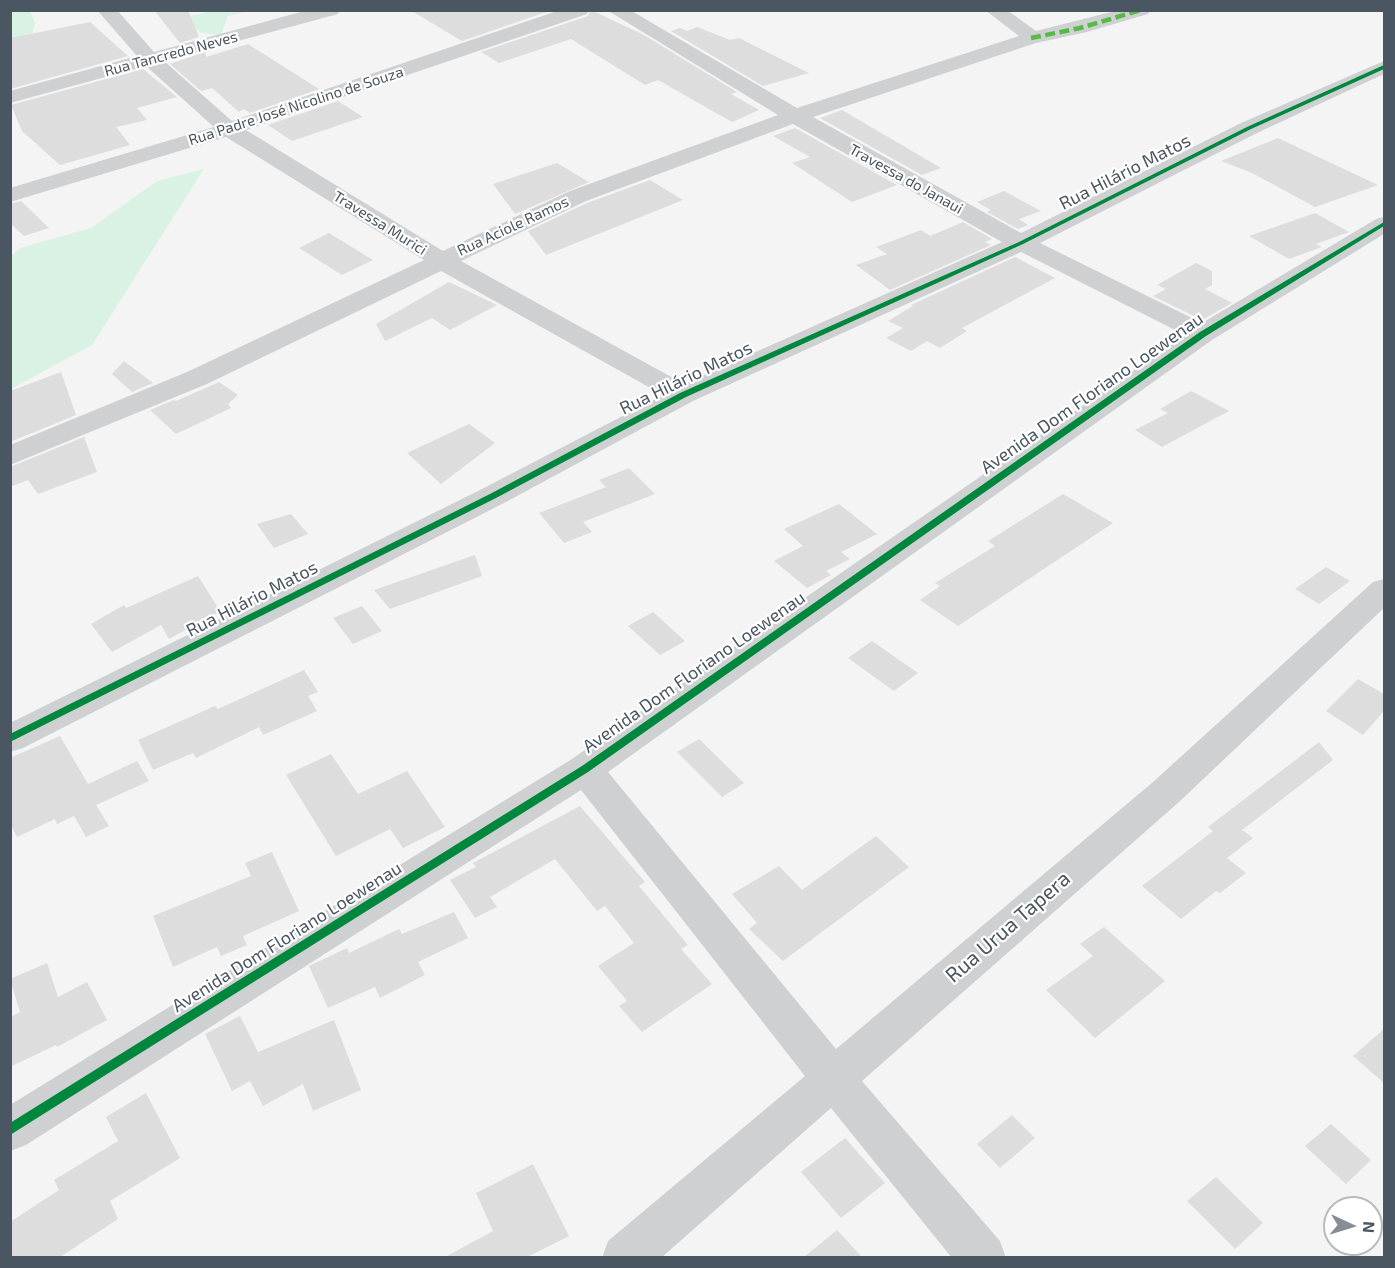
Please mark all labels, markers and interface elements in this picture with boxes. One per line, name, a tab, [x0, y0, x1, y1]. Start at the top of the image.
street label: Rua Tancredo Neves	[102, 28, 240, 80]
street label: Rua Padre José Nicolino de Souza	[186, 63, 406, 149]
street label: Rua Hilário Matos	[1056, 130, 1194, 214]
street label: Travessa do Janaui	[846, 140, 966, 218]
street label: Travessa Murici	[330, 187, 430, 259]
street label: Rua Aciole Ramos	[454, 192, 572, 260]
street label: Avenida Dom Floriano Loewenau	[977, 308, 1207, 478]
street label: Rua Hilário Matos	[616, 337, 756, 419]
street label: Rua Hilário Matos	[183, 557, 321, 641]
street label: Avenida Dom Floriano Loewenau	[579, 587, 809, 757]
street label: Avenida Dom Floriano Loewenau	[168, 857, 406, 1017]
street label: Rua Urua Tapera	[941, 866, 1075, 988]
north arrow	[1323, 1196, 1383, 1256]
text: N	[1360, 1221, 1379, 1234]

